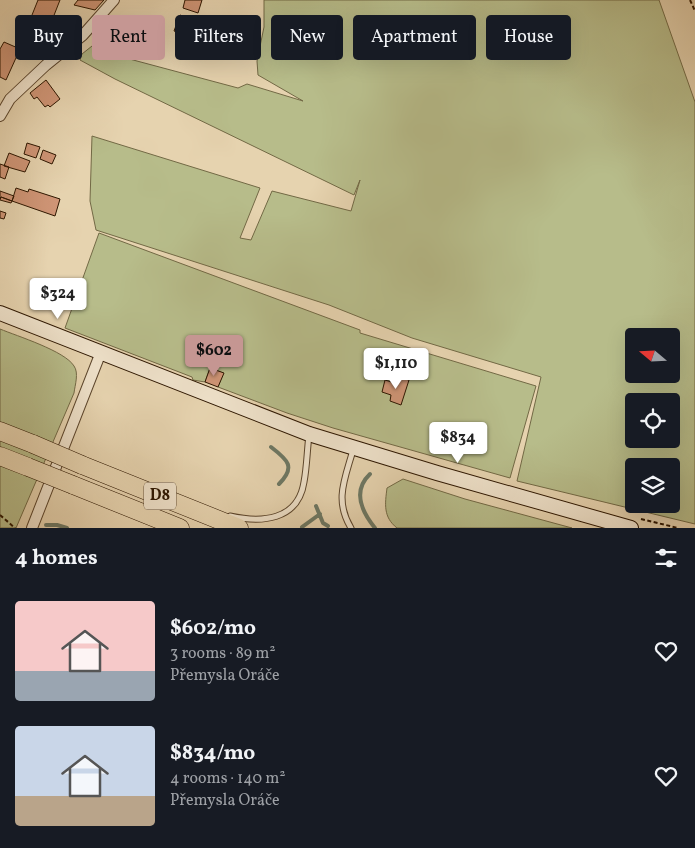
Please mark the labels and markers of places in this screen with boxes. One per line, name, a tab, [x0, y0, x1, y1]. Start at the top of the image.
pin: $324	[28, 278, 88, 320]
pin: $602	[184, 334, 244, 377]
pin: $1,110	[355, 348, 437, 390]
pin: $834	[428, 422, 488, 464]

